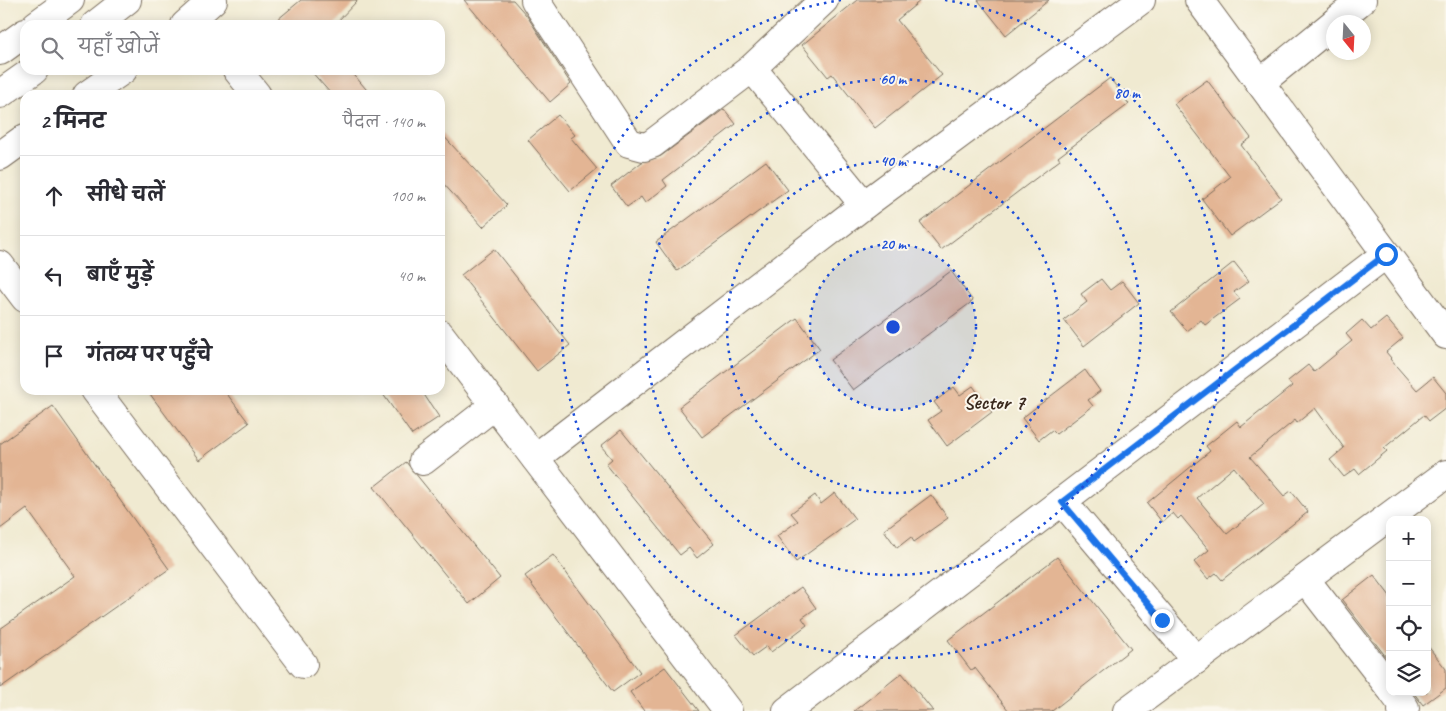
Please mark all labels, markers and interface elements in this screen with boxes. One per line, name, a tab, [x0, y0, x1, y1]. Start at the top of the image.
north arrow	[1326, 15, 1371, 60]
search box	[20, 20, 445, 75]
icon: search	[38, 34, 66, 62]
text: यहाँ खोजें	[78, 35, 159, 59]
text: 60 m	[880, 70, 907, 89]
text: 80 m	[1114, 84, 1141, 103]
text: 2 मिनट	[40, 108, 106, 134]
text: पैदल · 140 m	[343, 112, 425, 132]
text: 40 m	[880, 152, 907, 171]
icon: ahead	[40, 182, 68, 210]
text: सीधे चलें	[87, 183, 165, 207]
text: 100 m	[391, 186, 425, 206]
text: 20 m	[880, 235, 907, 254]
route start	[1375, 243, 1398, 266]
icon: left	[40, 262, 68, 290]
text: बाएँ मुड़ें	[87, 263, 153, 287]
text: 40 m	[398, 266, 425, 286]
centre of rings	[884, 318, 902, 336]
icon: arrive	[40, 342, 68, 370]
text: गंतव्य पर पहुँचे	[87, 343, 212, 367]
district label: Sector 7	[963, 389, 1027, 415]
map controls	[1386, 516, 1431, 696]
button: +	[1386, 516, 1431, 561]
button: −	[1386, 561, 1431, 606]
button: locate	[1386, 606, 1431, 651]
route end	[1151, 609, 1174, 632]
button: layers	[1386, 651, 1431, 696]

